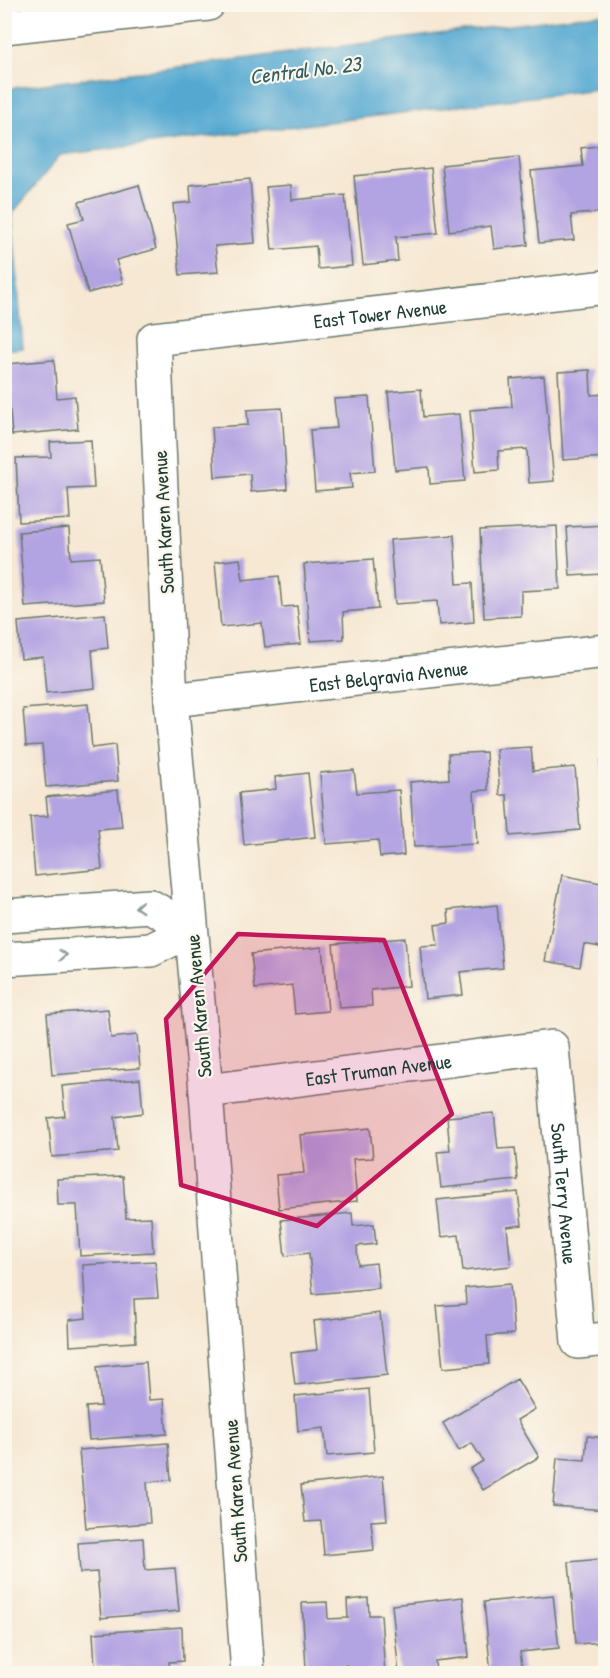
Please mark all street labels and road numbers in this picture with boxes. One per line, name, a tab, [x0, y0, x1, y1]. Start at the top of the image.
street label: East Tower Avenue	[312, 292, 448, 334]
street label: South Karen Avenue	[146, 450, 180, 594]
street label: East Belgravia Avenue	[308, 653, 469, 698]
street label: South Karen Avenue	[178, 933, 218, 1079]
street label: East Truman Avenue	[304, 1046, 453, 1092]
street label: South Terry Avenue	[545, 1122, 585, 1265]
street label: South Karen Avenue	[217, 1418, 253, 1563]

